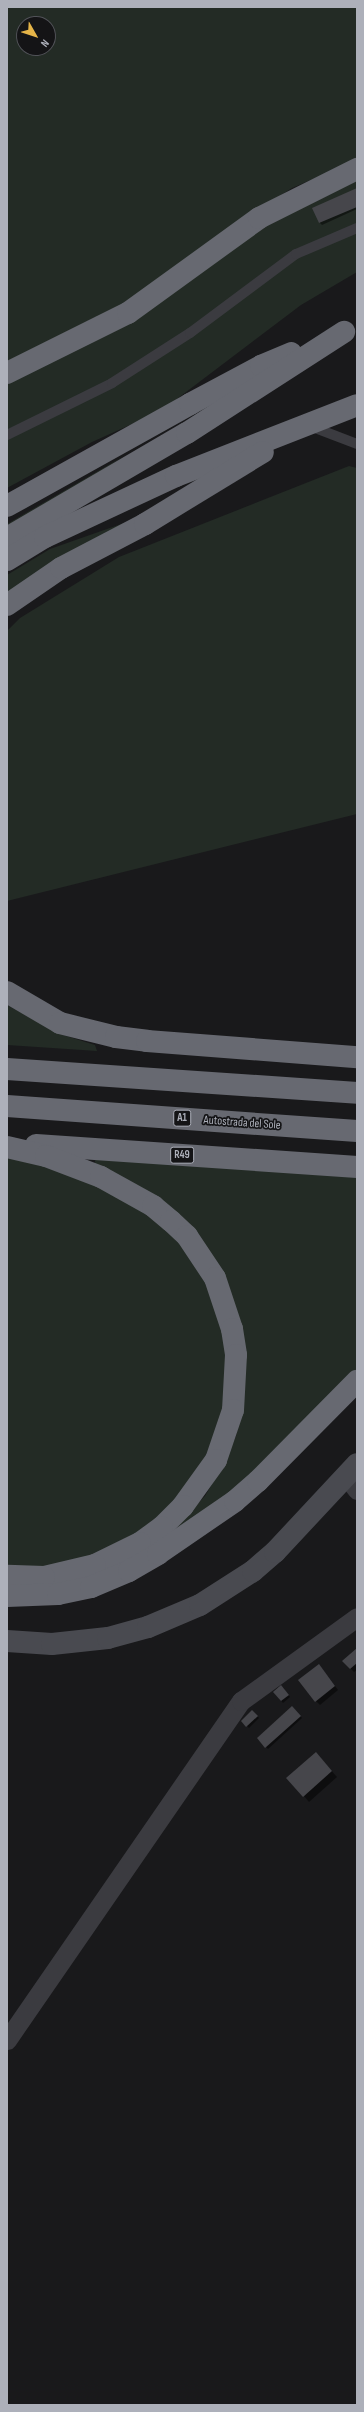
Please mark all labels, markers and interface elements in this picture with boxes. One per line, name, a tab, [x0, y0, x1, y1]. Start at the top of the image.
north arrow	[16, 16, 56, 56]
text: N	[38, 37, 52, 50]
road number: A1	[173, 1109, 191, 1127]
street label: Autostrada del Sole	[203, 1113, 281, 1133]
road number: R49	[170, 1146, 194, 1164]

